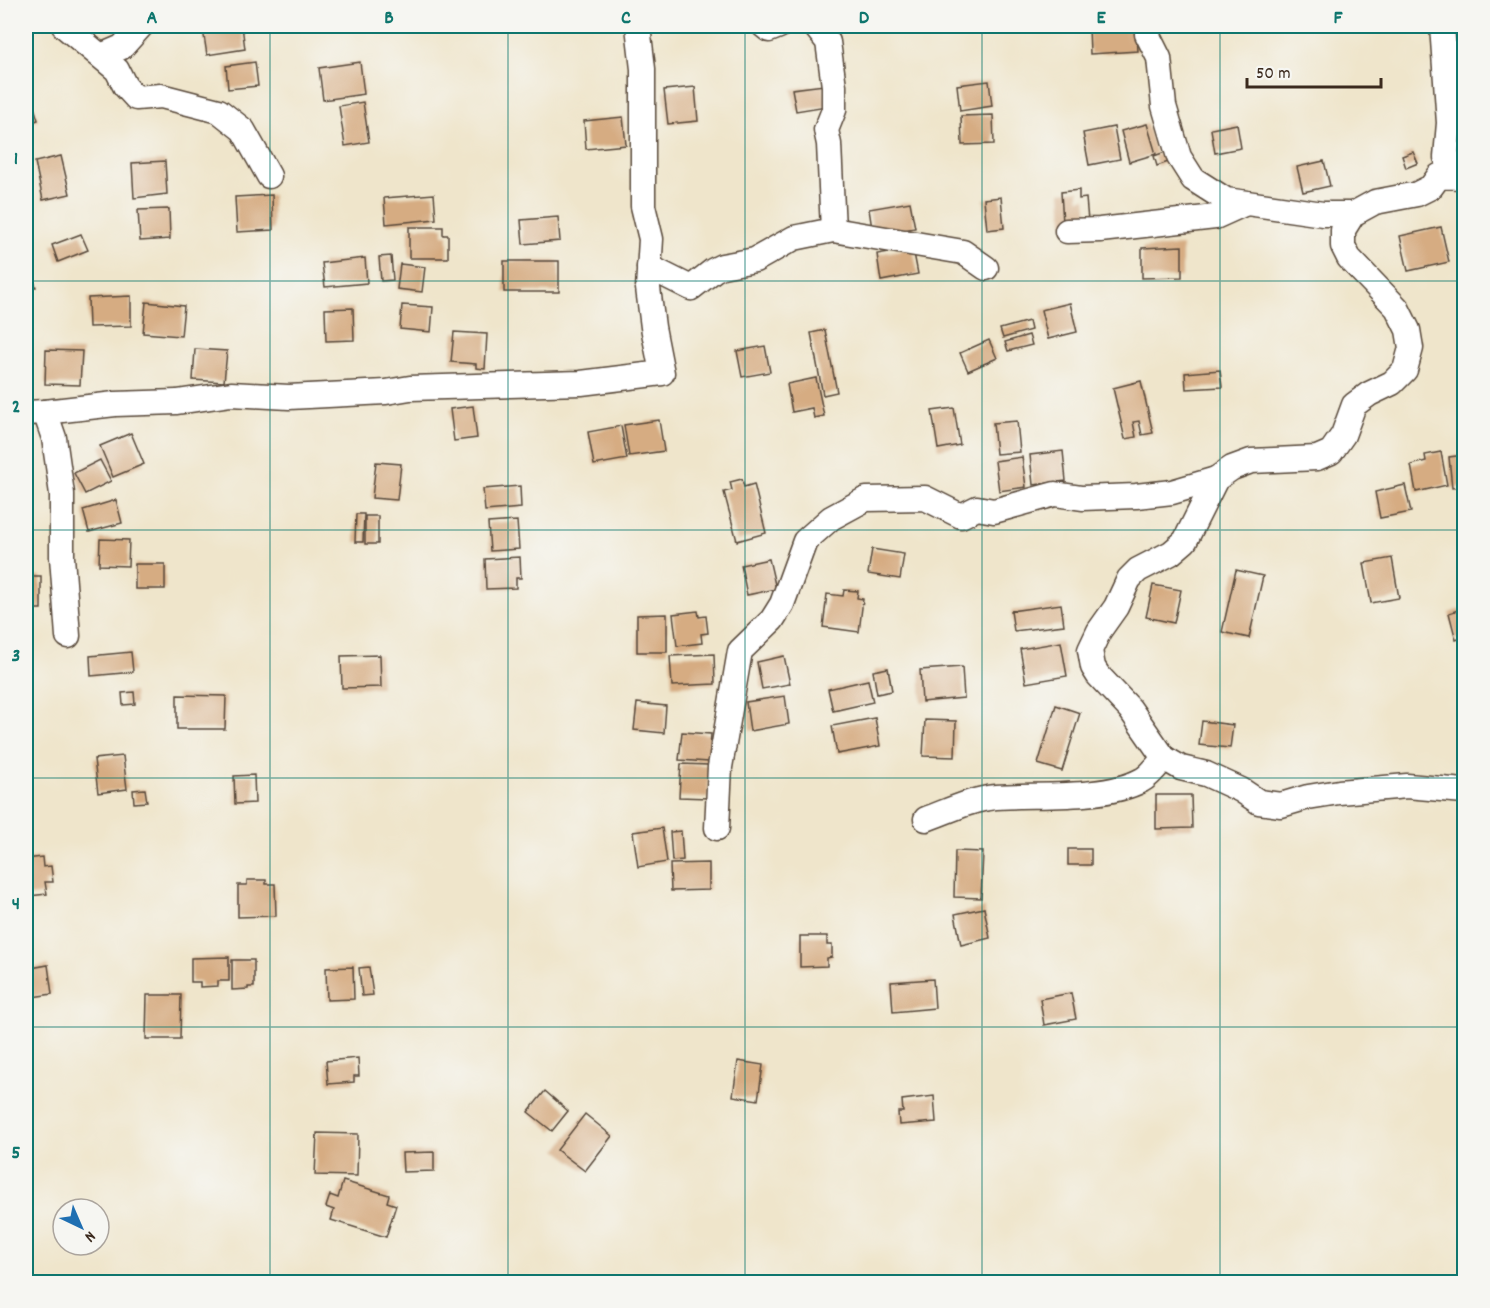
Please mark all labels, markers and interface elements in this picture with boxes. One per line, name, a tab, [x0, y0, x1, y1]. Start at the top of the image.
text: A	[147, 5, 158, 33]
text: B	[384, 5, 394, 33]
text: C	[621, 5, 631, 33]
text: D	[859, 5, 870, 33]
text: E	[1096, 5, 1106, 33]
text: F	[1334, 5, 1344, 33]
scale bar	[1247, 51, 1380, 89]
text: 50 m	[1256, 62, 1291, 87]
text: 1	[14, 146, 18, 174]
text: 2	[12, 394, 20, 422]
text: 3	[12, 643, 20, 671]
text: 4	[12, 891, 20, 919]
text: 5	[11, 1140, 21, 1168]
north arrow	[51, 1197, 111, 1257]
text: N	[79, 1225, 101, 1247]

